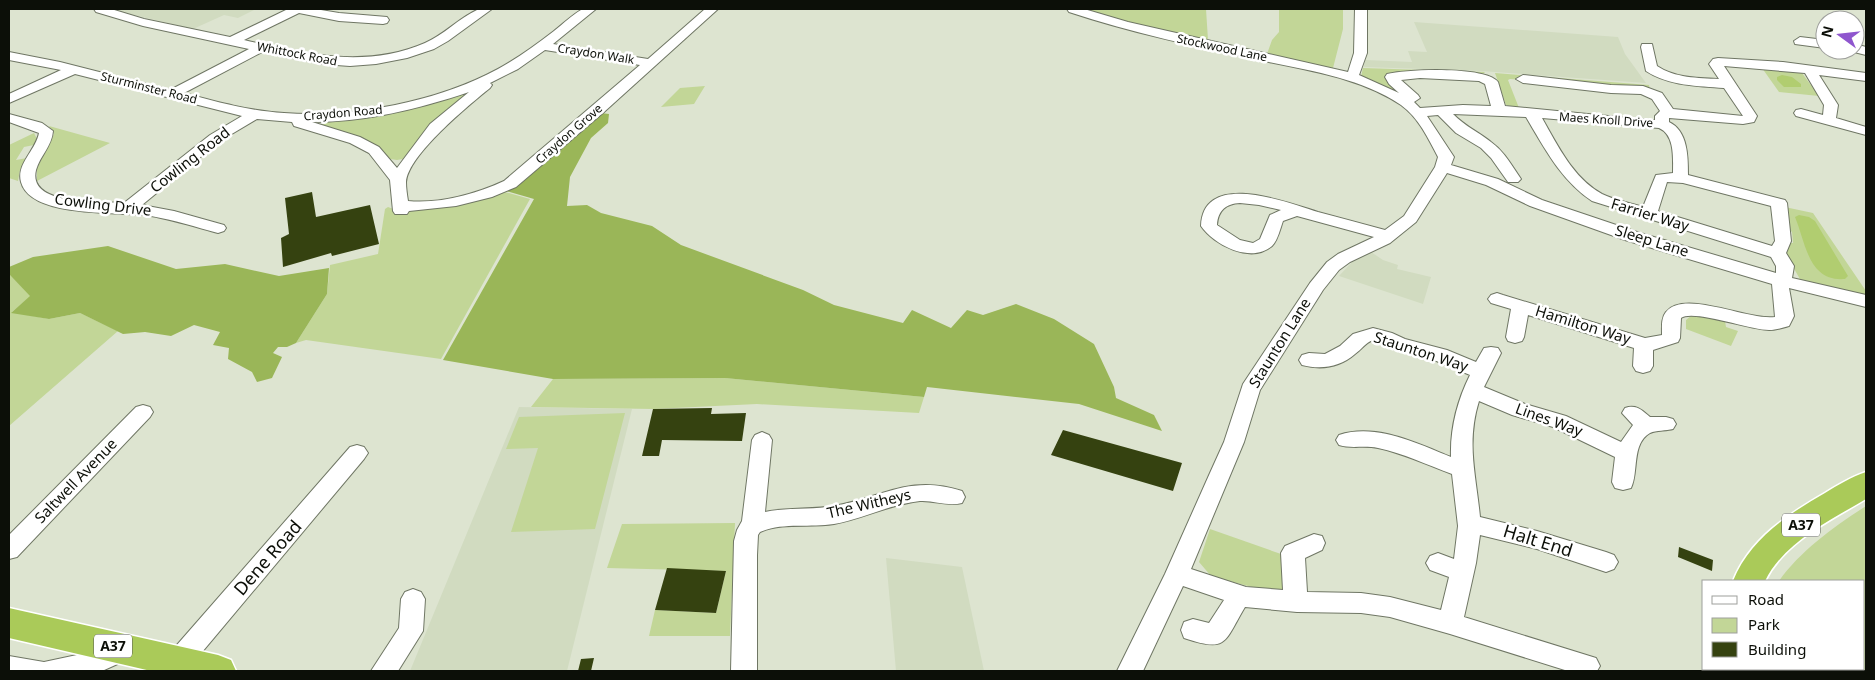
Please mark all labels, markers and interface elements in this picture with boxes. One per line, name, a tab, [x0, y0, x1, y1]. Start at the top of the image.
north arrow	[1815, 10, 1865, 60]
text: N	[1816, 24, 1838, 39]
street label: Stockwood Lane	[1175, 30, 1269, 65]
street label: Whittock Road	[255, 37, 339, 70]
street label: Craydon Walk	[556, 39, 636, 68]
street label: Sturminster Road	[99, 67, 199, 108]
street label: Craydon Grove	[532, 100, 606, 167]
street label: Craydon Road	[303, 101, 383, 124]
street label: Maes Knoll Drive	[1558, 108, 1654, 131]
street label: Cowling Road	[145, 122, 233, 197]
street label: Cowling Drive	[54, 188, 153, 220]
street label: Farrier Way	[1609, 193, 1692, 236]
street label: Sleep Lane	[1613, 219, 1692, 261]
street label: Staunton Lane	[1244, 294, 1315, 391]
street label: Hamilton Way	[1533, 300, 1634, 348]
street label: Staunton Way	[1372, 326, 1471, 376]
street label: Lines Way	[1513, 398, 1586, 441]
street label: Saltwell Avenue	[30, 434, 121, 527]
street label: The Witheys	[825, 484, 913, 522]
road number: A37	[1782, 514, 1820, 536]
street label: Dene Road	[228, 515, 307, 600]
street label: Halt End	[1501, 518, 1576, 562]
legend	[1702, 580, 1865, 670]
text: Road	[1748, 589, 1784, 609]
text: Park	[1748, 614, 1780, 634]
road number: A37	[94, 634, 132, 658]
text: Building	[1748, 639, 1806, 659]

